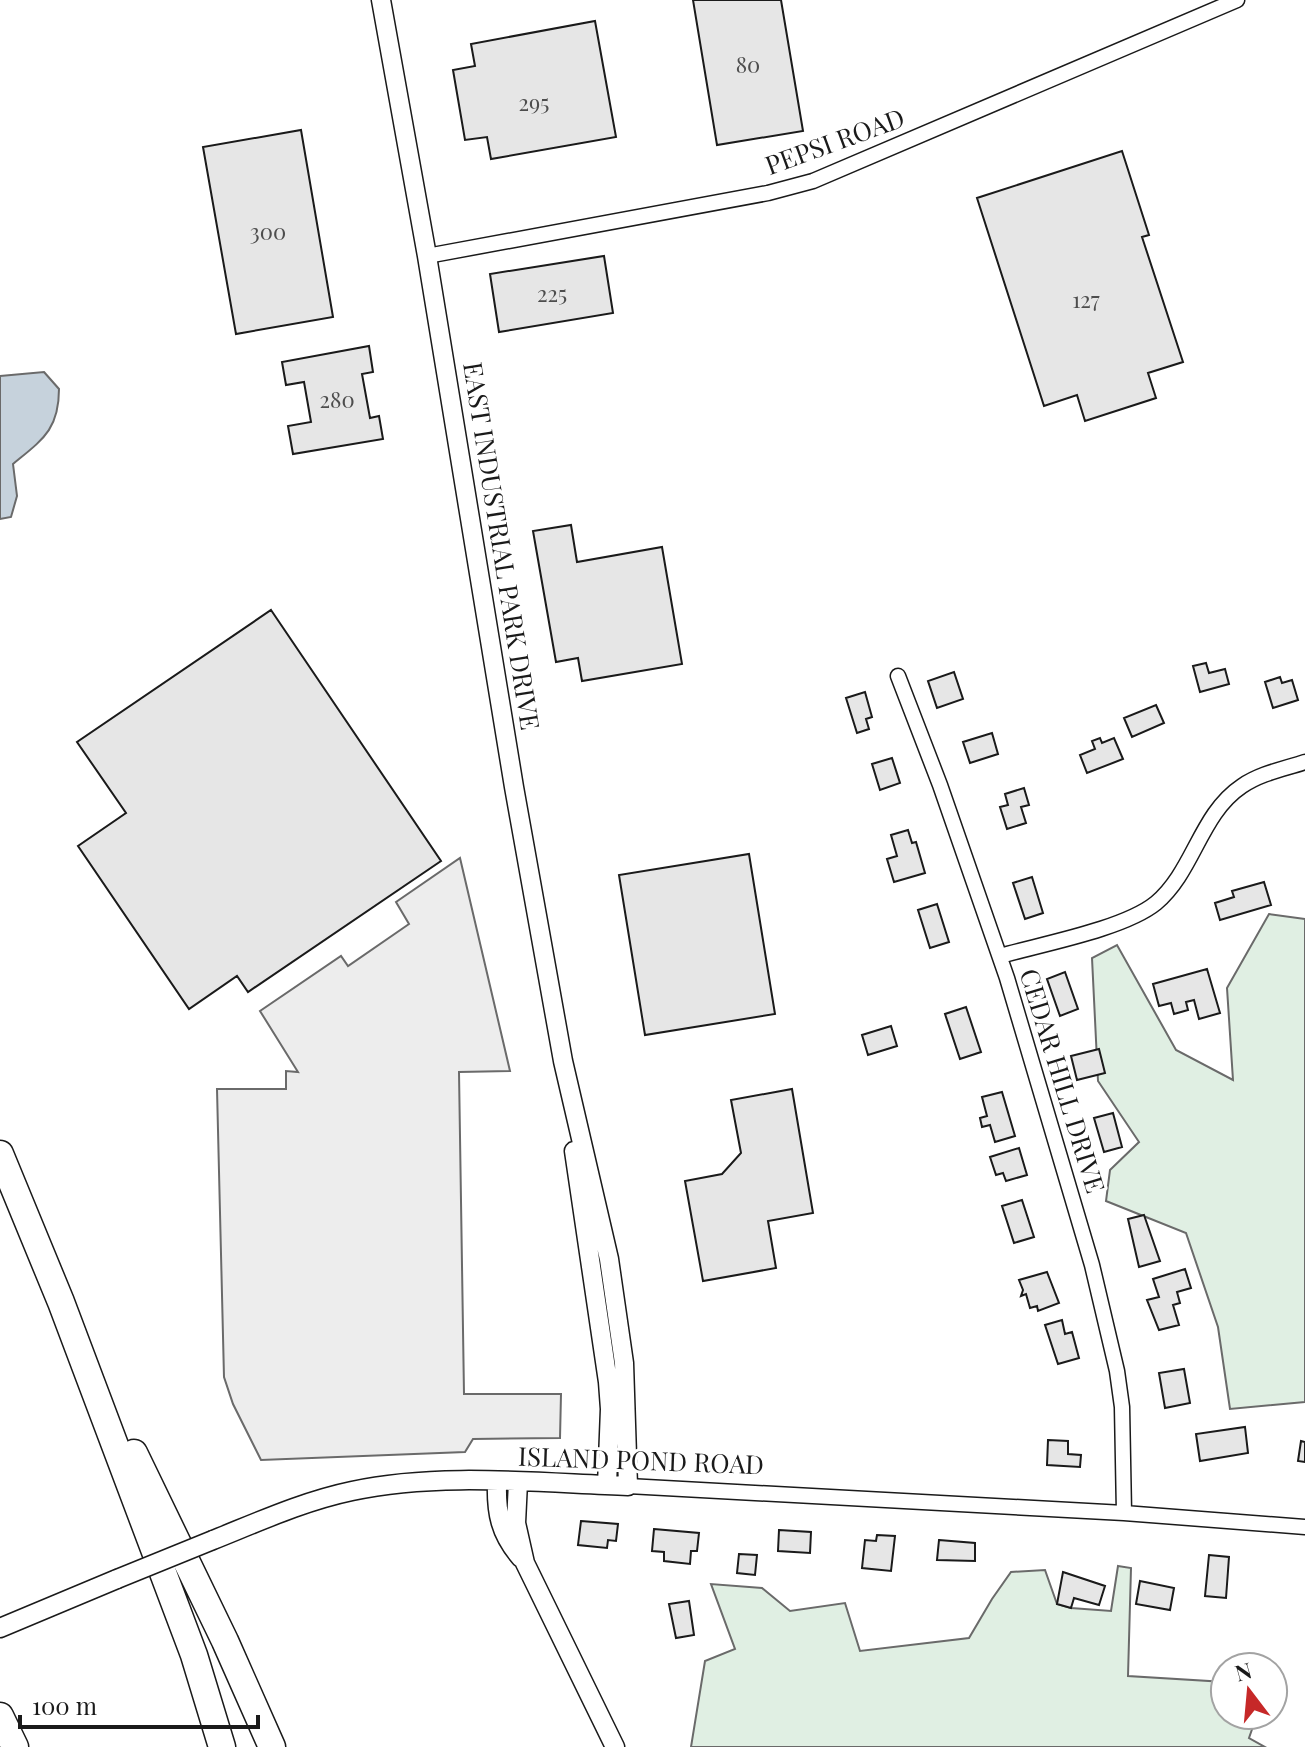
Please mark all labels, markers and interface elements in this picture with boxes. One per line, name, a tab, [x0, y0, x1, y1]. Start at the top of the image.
house number: 80	[736, 49, 760, 79]
house number: 295	[519, 87, 549, 117]
street label: PEPSI ROAD	[760, 99, 909, 182]
house number: 300	[250, 216, 286, 246]
house number: 225	[537, 278, 567, 308]
house number: 127	[1072, 284, 1100, 314]
street label: EAST INDUSTRIAL PARK DRIVE	[456, 359, 549, 732]
house number: 280	[319, 384, 355, 414]
street label: CEDAR HILL DRIVE	[1013, 964, 1114, 1197]
street label: ISLAND POND ROAD	[518, 1438, 765, 1481]
north arrow	[1209, 1651, 1289, 1731]
text: N	[1231, 1654, 1255, 1687]
scale bar	[20, 1679, 258, 1729]
text: 100 m	[32, 1689, 97, 1721]

